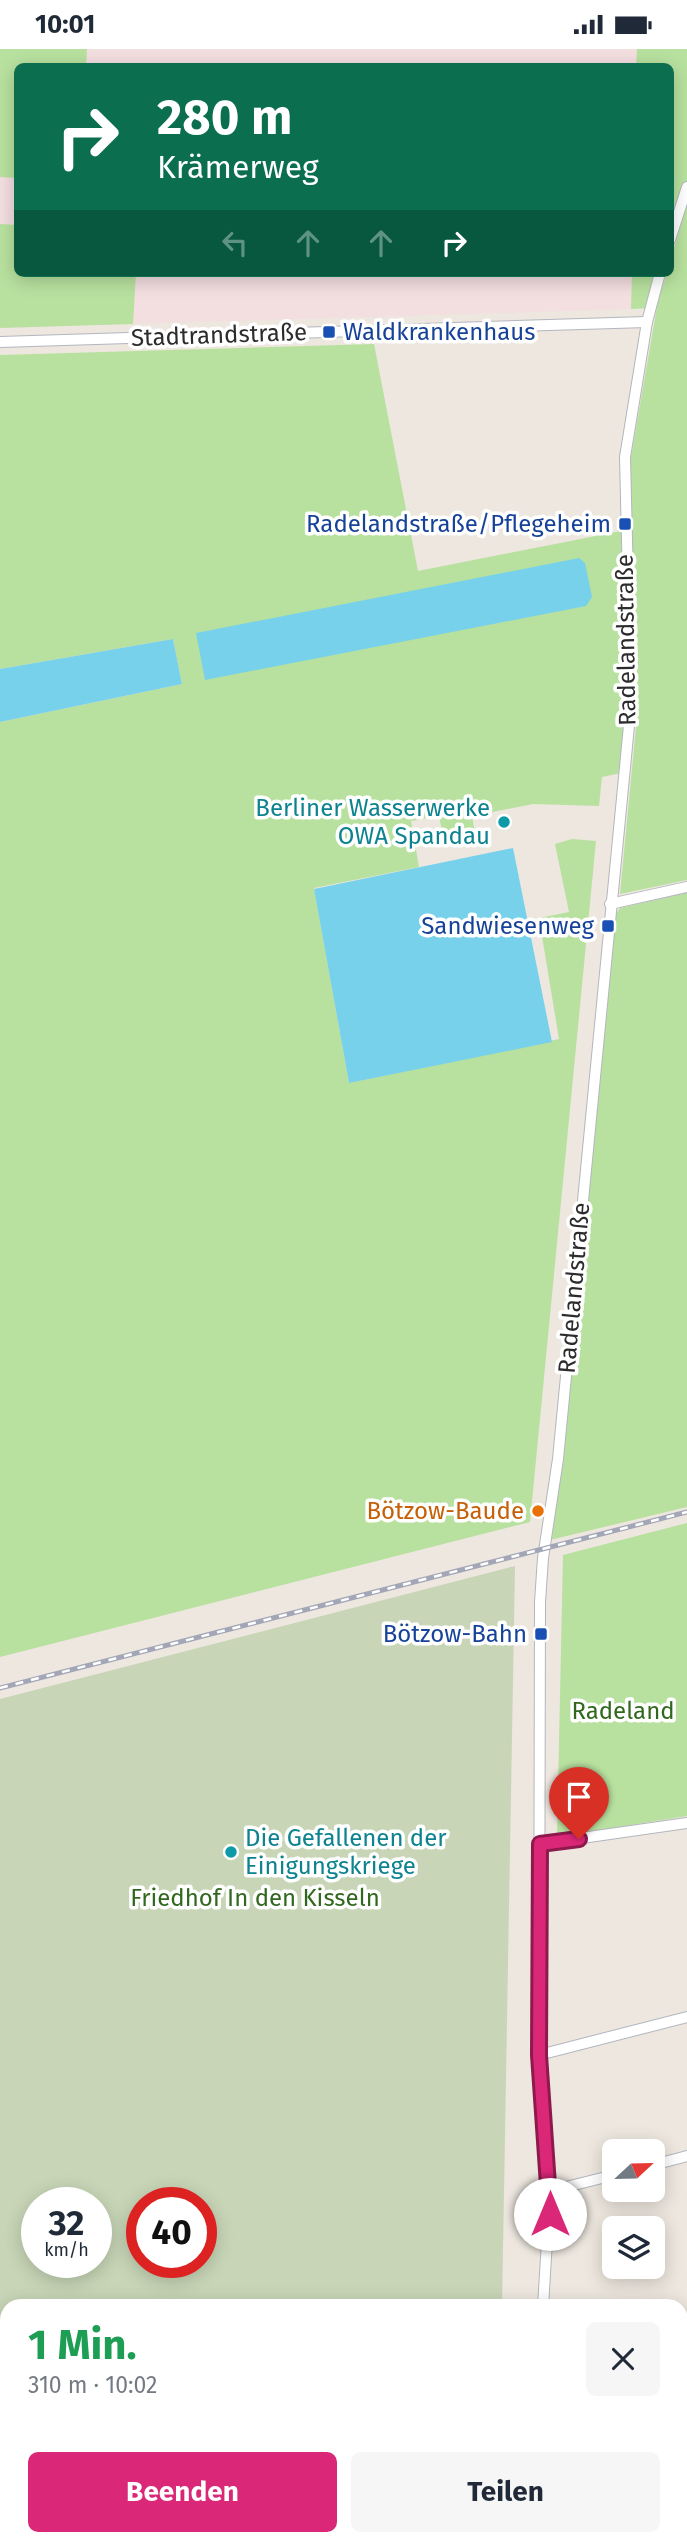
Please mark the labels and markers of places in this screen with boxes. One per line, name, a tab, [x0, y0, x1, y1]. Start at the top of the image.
place label: Waldkrankenhaus	[343, 318, 536, 346]
marker: Waldkrankenhaus	[321, 324, 337, 340]
place label: Radelandstraße/Pflegeheim	[306, 510, 611, 538]
marker: Radelandstraße/Pflegeheim	[617, 516, 633, 532]
place label: Berliner Wasserwerke OWA Spandau	[255, 794, 490, 850]
marker: Berliner Wasserwerke OWA Spandau	[496, 814, 512, 830]
place label: Sandwiesenweg	[421, 912, 595, 940]
marker: Sandwiesenweg	[600, 918, 616, 934]
place label: Bötzow-Baude	[366, 1497, 524, 1525]
marker: Bötzow-Baude	[530, 1503, 546, 1519]
place label: Bötzow-Bahn	[383, 1620, 527, 1648]
marker: Bötzow-Bahn	[533, 1626, 549, 1642]
pin	[549, 1767, 609, 1839]
place label: Die Gefallenen der Einigungskriege	[245, 1824, 447, 1880]
marker: Die Gefallenen der Einigungskriege	[223, 1844, 239, 1860]

